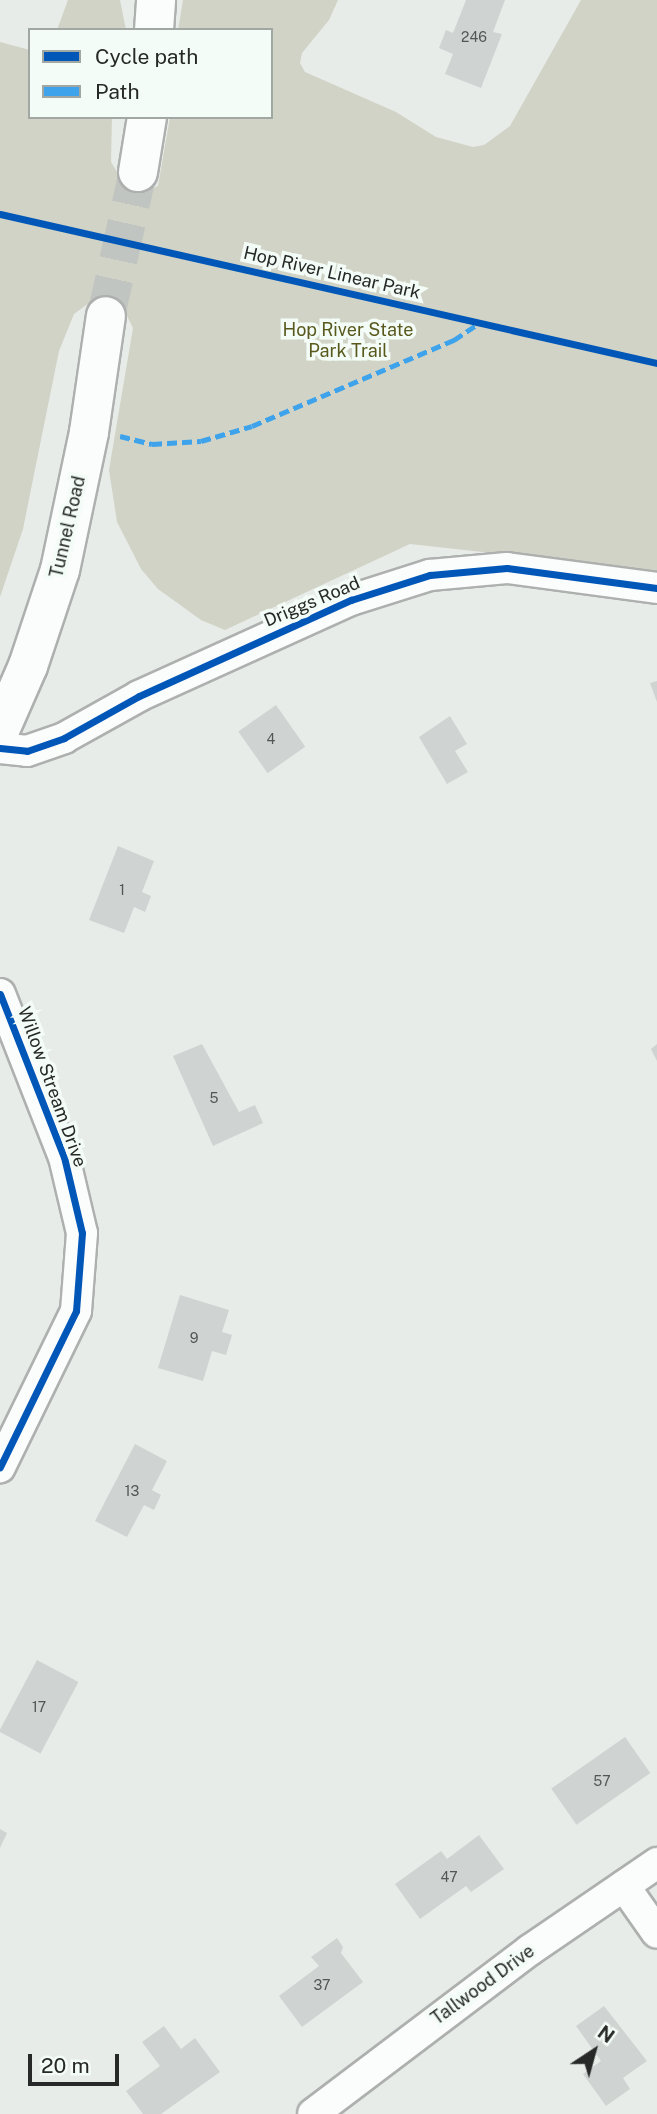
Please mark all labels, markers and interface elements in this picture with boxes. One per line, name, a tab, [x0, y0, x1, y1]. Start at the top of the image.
legend	[28, 28, 273, 119]
house number: 246	[461, 29, 487, 45]
text: Cycle path	[95, 44, 198, 69]
text: Path	[95, 79, 140, 104]
street label: Hop River Linear Park	[241, 242, 423, 304]
park label: Hop River State Park Trail	[282, 320, 414, 362]
street label: Tunnel Road	[46, 474, 90, 580]
street label: Driggs Road	[261, 572, 363, 632]
house number: 4	[267, 731, 275, 747]
house number: 1	[119, 882, 125, 898]
street label: Willow Stream Drive	[13, 1004, 91, 1170]
house number: 5	[210, 1090, 218, 1106]
house number: 9	[190, 1330, 198, 1346]
house number: 13	[125, 1483, 139, 1499]
house number: 17	[32, 1699, 46, 1715]
house number: 57	[593, 1773, 611, 1789]
house number: 47	[440, 1869, 458, 1885]
street label: Tallwood Drive	[427, 1940, 539, 2030]
house number: 37	[314, 1977, 330, 1993]
north arrow	[559, 2016, 629, 2086]
text: N	[594, 2021, 619, 2047]
scale bar	[32, 2040, 122, 2084]
text: 20 m	[41, 2053, 90, 2078]

